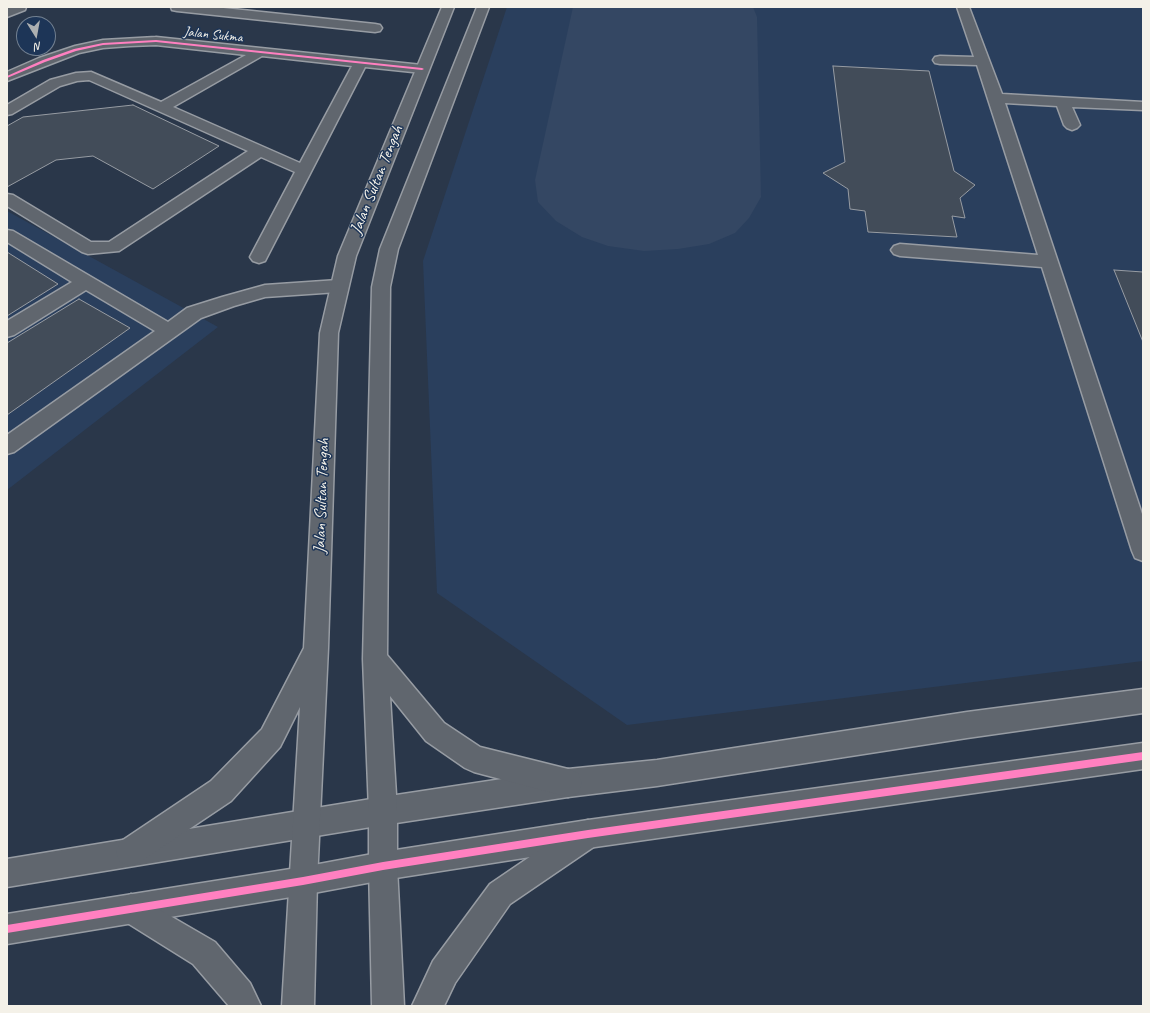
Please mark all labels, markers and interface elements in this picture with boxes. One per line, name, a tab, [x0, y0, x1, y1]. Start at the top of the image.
north arrow	[16, 16, 56, 56]
street label: Jalan Sukma	[183, 24, 243, 46]
text: N	[33, 39, 43, 54]
street label: Jalan Sultan Tengah	[346, 123, 408, 237]
street label: Jalan Sultan Tengah	[310, 438, 334, 554]

